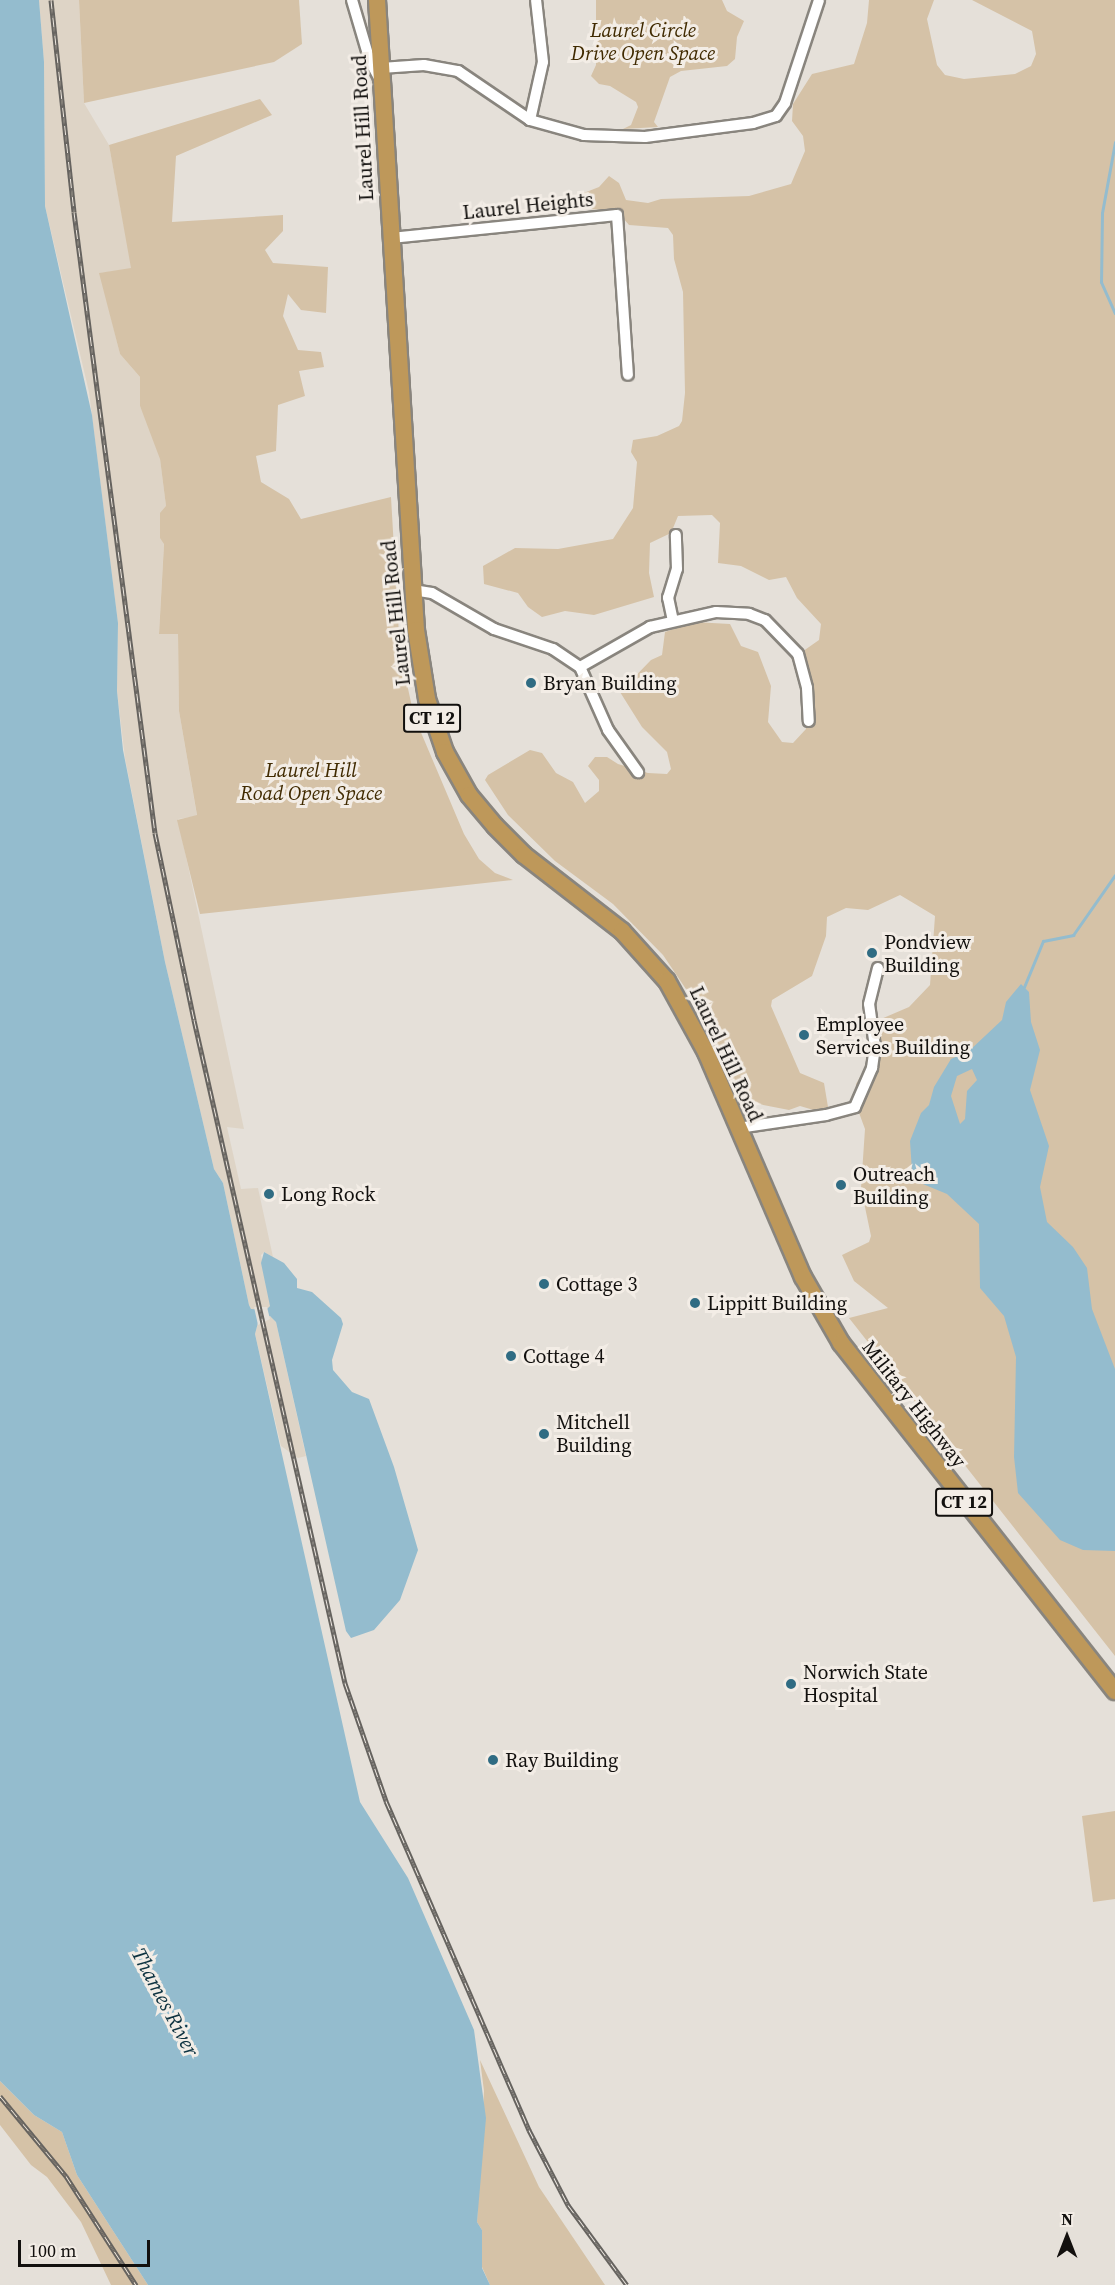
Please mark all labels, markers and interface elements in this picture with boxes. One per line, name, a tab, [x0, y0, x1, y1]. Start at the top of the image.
park label: Laurel Circle Drive Open Space	[571, 18, 715, 65]
street label: Laurel Hill Road	[347, 54, 379, 202]
street label: Laurel Heights	[461, 187, 595, 225]
street label: Laurel Hill Road	[376, 539, 416, 687]
place label: Bryan Building	[543, 671, 677, 695]
marker: Bryan Building	[524, 676, 538, 690]
road number: CT 12	[402, 703, 462, 733]
park label: Laurel Hill Road Open Space	[240, 758, 382, 805]
place label: Pondview Building	[884, 930, 971, 977]
marker: Pondview Building	[865, 946, 879, 960]
street label: Laurel Hill Road	[684, 983, 768, 1125]
place label: Employee Services Building	[816, 1012, 970, 1059]
marker: Employee Services Building	[797, 1028, 811, 1042]
place label: Outreach Building	[853, 1162, 935, 1209]
marker: Outreach Building	[834, 1178, 848, 1192]
place label: Long Rock	[281, 1182, 375, 1206]
marker: Long Rock	[262, 1187, 276, 1201]
place label: Cottage 3	[556, 1272, 638, 1296]
marker: Cottage 3	[537, 1277, 551, 1291]
place label: Lippitt Building	[707, 1291, 847, 1315]
marker: Lippitt Building	[688, 1296, 702, 1310]
street label: Military Highway	[857, 1336, 971, 1472]
place label: Cottage 4	[523, 1344, 605, 1368]
marker: Cottage 4	[504, 1349, 518, 1363]
place label: Mitchell Building	[556, 1410, 632, 1457]
marker: Mitchell Building	[537, 1427, 551, 1441]
road number: CT 12	[934, 1487, 994, 1517]
place label: Norwich State Hospital	[803, 1660, 928, 1707]
marker: Norwich State Hospital	[784, 1677, 798, 1691]
place label: Ray Building	[505, 1748, 618, 1772]
marker: Ray Building	[486, 1753, 500, 1767]
water label: Thames River	[126, 1944, 204, 2060]
north arrow	[1037, 2207, 1097, 2267]
text: N	[1061, 2208, 1073, 2230]
scale bar	[21, 2228, 153, 2266]
text: 100 m	[29, 2238, 76, 2263]

